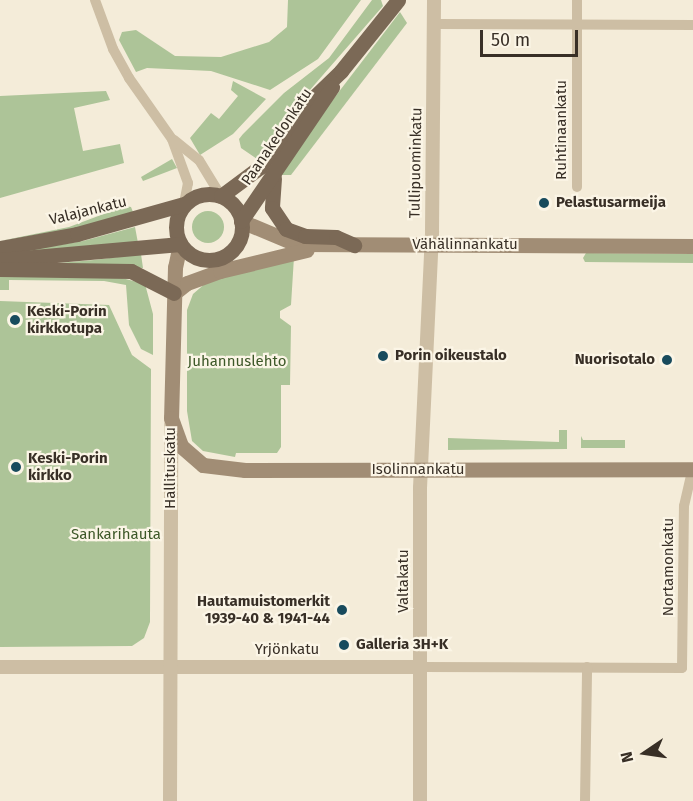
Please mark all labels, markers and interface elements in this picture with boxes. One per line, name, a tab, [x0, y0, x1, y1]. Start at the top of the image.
scale bar	[483, 18, 580, 56]
text: 50 m	[491, 29, 530, 51]
street label: Ruhtinaankatu	[553, 80, 571, 180]
street label: Paanakedonkatu	[238, 85, 316, 189]
street label: Tullipuominkatu	[406, 107, 426, 219]
street label: Valajankatu	[48, 193, 128, 229]
place label: Pelastusarmeija	[556, 194, 666, 212]
marker: Pelastusarmeija	[537, 196, 551, 210]
street label: Vähälinnankatu	[412, 236, 518, 254]
place label: Keski-Porin kirkkotupa	[27, 302, 107, 337]
marker: Keski-Porin kirkkotupa	[8, 313, 22, 327]
place label: Porin oikeustalo	[395, 347, 507, 365]
marker: Porin oikeustalo	[376, 349, 390, 363]
place label: Nuorisotalo	[575, 351, 655, 369]
park label: Juhannuslehto	[188, 353, 286, 371]
marker: Nuorisotalo	[660, 353, 674, 367]
street label: Hallituskatu	[162, 427, 180, 509]
place label: Keski-Porin kirkko	[28, 449, 108, 484]
marker: Keski-Porin kirkko	[9, 460, 23, 474]
street label: Isolinnankatu	[371, 461, 465, 479]
street label: Nortamonkatu	[660, 518, 678, 616]
park label: Sankarihauta	[71, 526, 161, 544]
street label: Valtakatu	[395, 549, 413, 613]
place label: Hautamuistomerkit 1939-40 & 1941-44	[197, 592, 330, 627]
marker: Hautamuistomerkit 1939-40 & 1941-44	[335, 603, 349, 617]
place label: Galleria 3H+K	[356, 636, 448, 654]
marker: Galleria 3H+K	[337, 638, 351, 652]
street label: Yrjönkatu	[255, 641, 319, 659]
north arrow	[615, 723, 675, 783]
text: N	[617, 750, 637, 764]

